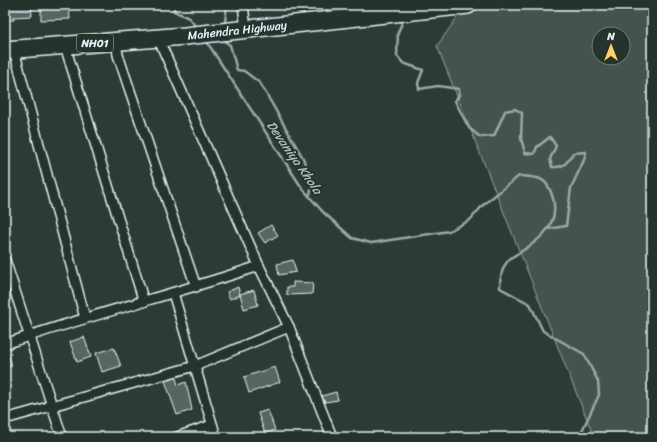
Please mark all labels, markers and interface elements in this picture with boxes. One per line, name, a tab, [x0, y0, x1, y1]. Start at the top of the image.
street label: Mahendra Highway	[186, 14, 289, 47]
north arrow	[591, 26, 631, 66]
text: N	[606, 27, 615, 46]
road number: NH01	[77, 34, 113, 52]
water label: Devaniya Khola	[261, 116, 329, 200]

